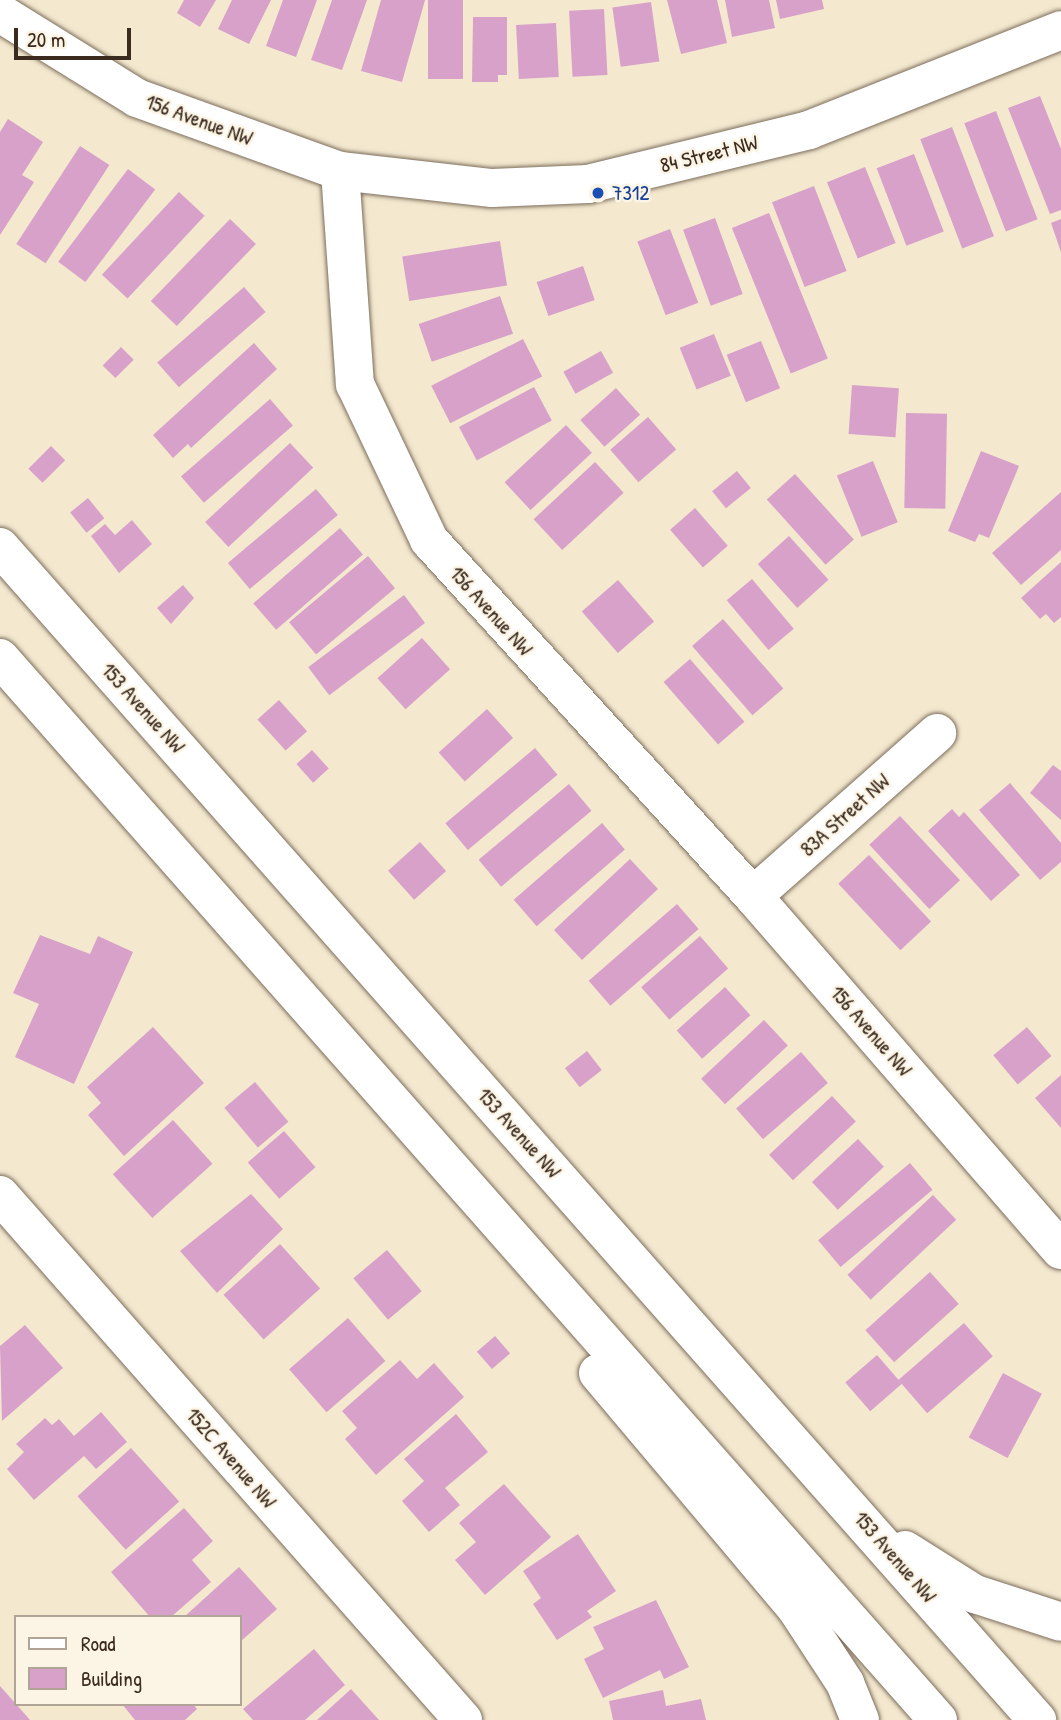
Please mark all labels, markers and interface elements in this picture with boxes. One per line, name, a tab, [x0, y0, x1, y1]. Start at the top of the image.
scale bar	[18, 14, 135, 58]
text: 20 m	[27, 25, 65, 54]
street label: 156 Avenue NW	[142, 89, 256, 151]
street label: 84 Street NW	[658, 130, 760, 178]
place label: 7312	[612, 180, 649, 206]
marker: 7312	[590, 185, 606, 201]
street label: 156 Avenue NW	[444, 561, 538, 661]
street label: 153 Avenue NW	[96, 658, 190, 758]
street label: 83A Street NW	[795, 768, 895, 862]
street label: 156 Avenue NW	[825, 981, 917, 1081]
street label: 153 Avenue NW	[472, 1083, 566, 1183]
street label: 152C Avenue NW	[181, 1403, 281, 1513]
street label: 153 Avenue NW	[848, 1506, 942, 1608]
legend	[14, 1615, 242, 1706]
text: Road	[81, 1629, 115, 1658]
text: Building	[81, 1664, 142, 1693]

